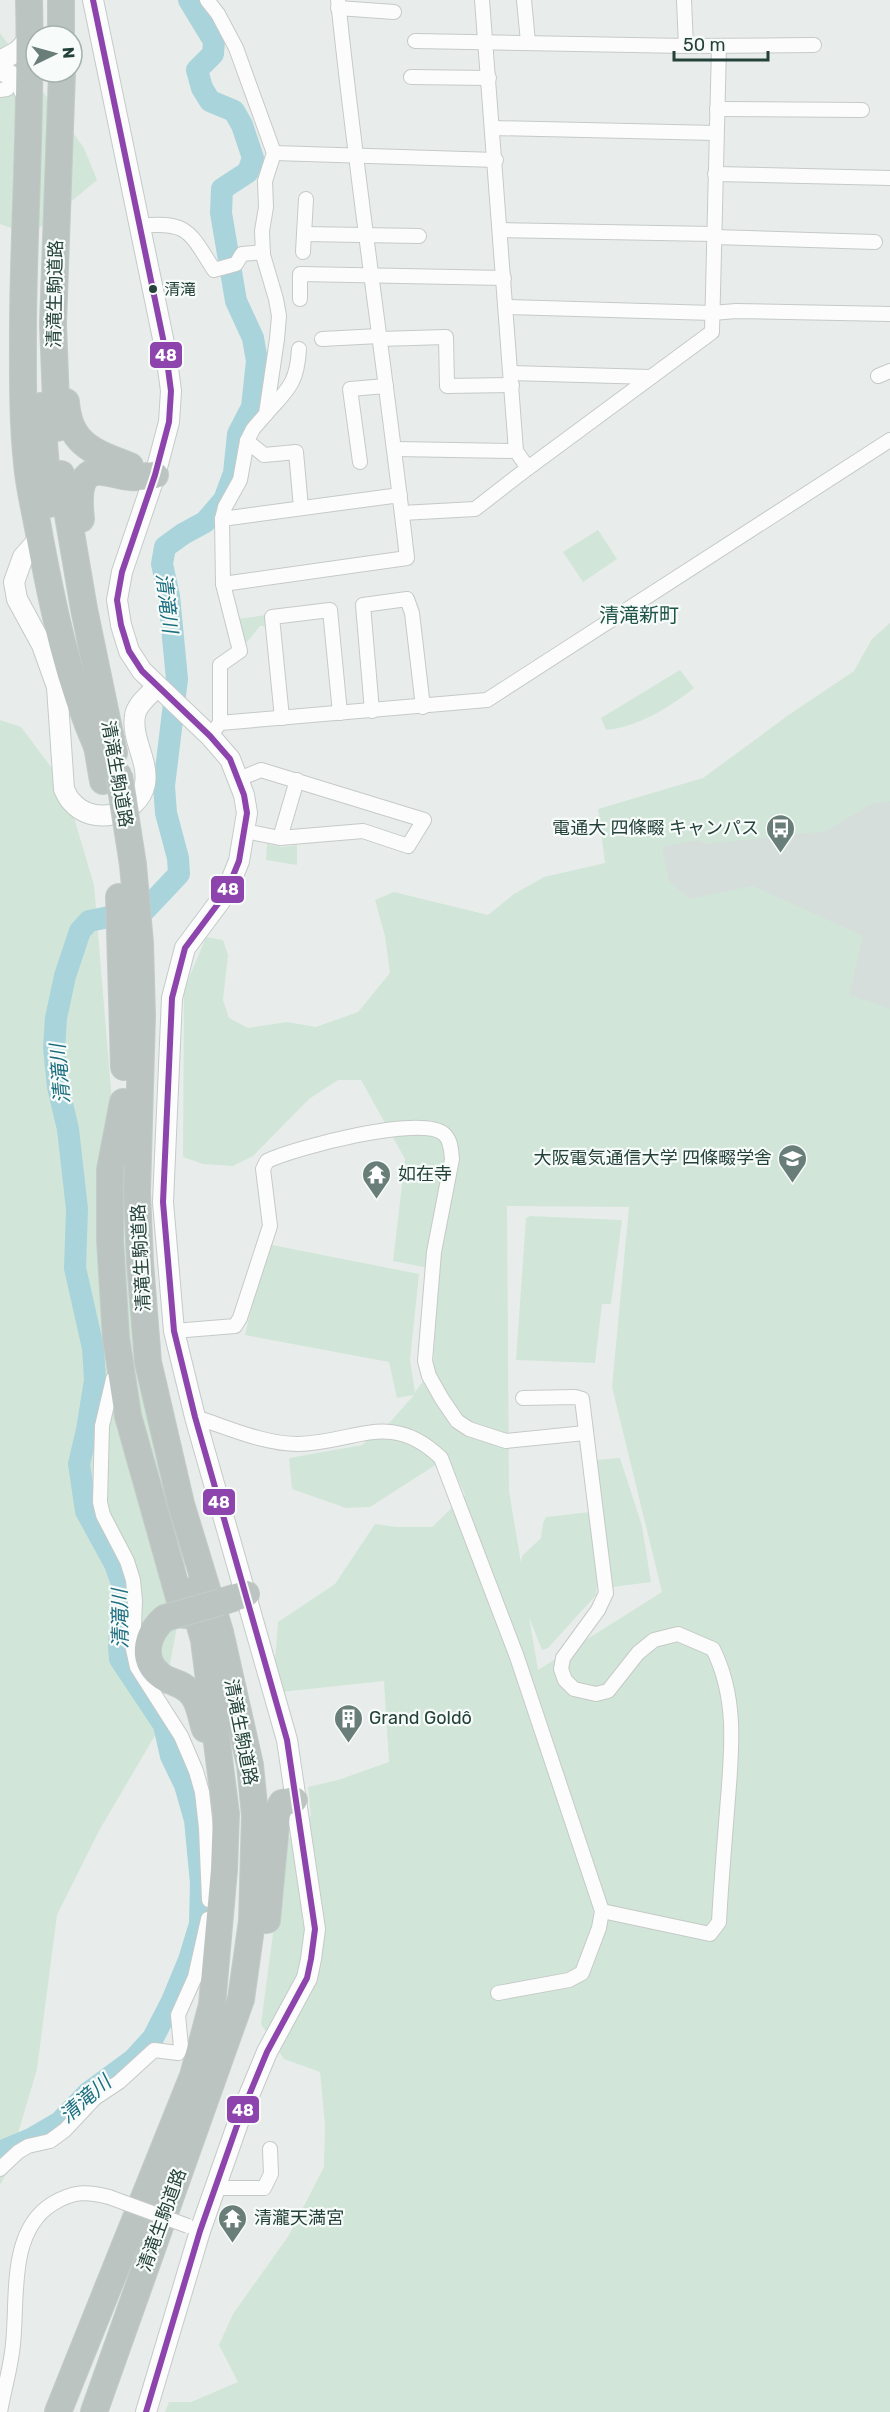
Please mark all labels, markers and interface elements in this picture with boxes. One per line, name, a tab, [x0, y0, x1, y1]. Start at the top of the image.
north arrow	[24, 24, 84, 84]
scale bar	[674, 24, 768, 62]
text: 50 m	[683, 34, 726, 56]
text: N	[58, 46, 78, 59]
street label: 清滝生駒道路	[43, 240, 67, 348]
place label: 清滝	[164, 280, 196, 299]
marker: 清滝	[147, 283, 159, 295]
line badge: 48	[149, 341, 183, 369]
text: 48	[155, 346, 177, 365]
water label: 清滝川	[151, 572, 183, 636]
district label: 清滝新町	[599, 603, 679, 627]
street label: 清滝生駒道路	[97, 719, 137, 829]
bus stop icon: 電通大 四條畷 キャンパス	[764, 812, 796, 854]
place label: 電通大 四條畷 キャンパス	[552, 817, 759, 839]
line badge: 48	[210, 875, 245, 904]
text: 48	[217, 880, 239, 899]
water label: 清滝川	[45, 1041, 75, 1105]
school or university icon: 大阪電気通信大学 四條畷学舎	[777, 1142, 809, 1184]
place label: 大阪電気通信大学 四條畷学舎	[534, 1147, 772, 1169]
temple icon: 如在寺	[361, 1158, 393, 1200]
place label: 如在寺	[398, 1163, 452, 1185]
street label: 清滝生駒道路	[127, 1203, 155, 1313]
line badge: 48	[202, 1488, 236, 1516]
text: 48	[208, 1493, 230, 1512]
water label: 清滝川	[107, 1587, 133, 1649]
street label: 清滝生駒道路	[220, 1677, 262, 1787]
building icon: Grand Goldô	[332, 1702, 364, 1744]
place label: Grand Goldô	[369, 1707, 472, 1729]
water label: 清滝川	[54, 2069, 117, 2128]
line badge: 48	[226, 2095, 260, 2124]
text: 48	[232, 2101, 254, 2120]
street label: 清滝生駒道路	[133, 2165, 191, 2275]
temple icon: 清瀧天満宮	[217, 2202, 249, 2244]
place label: 清瀧天満宮	[254, 2207, 344, 2229]

